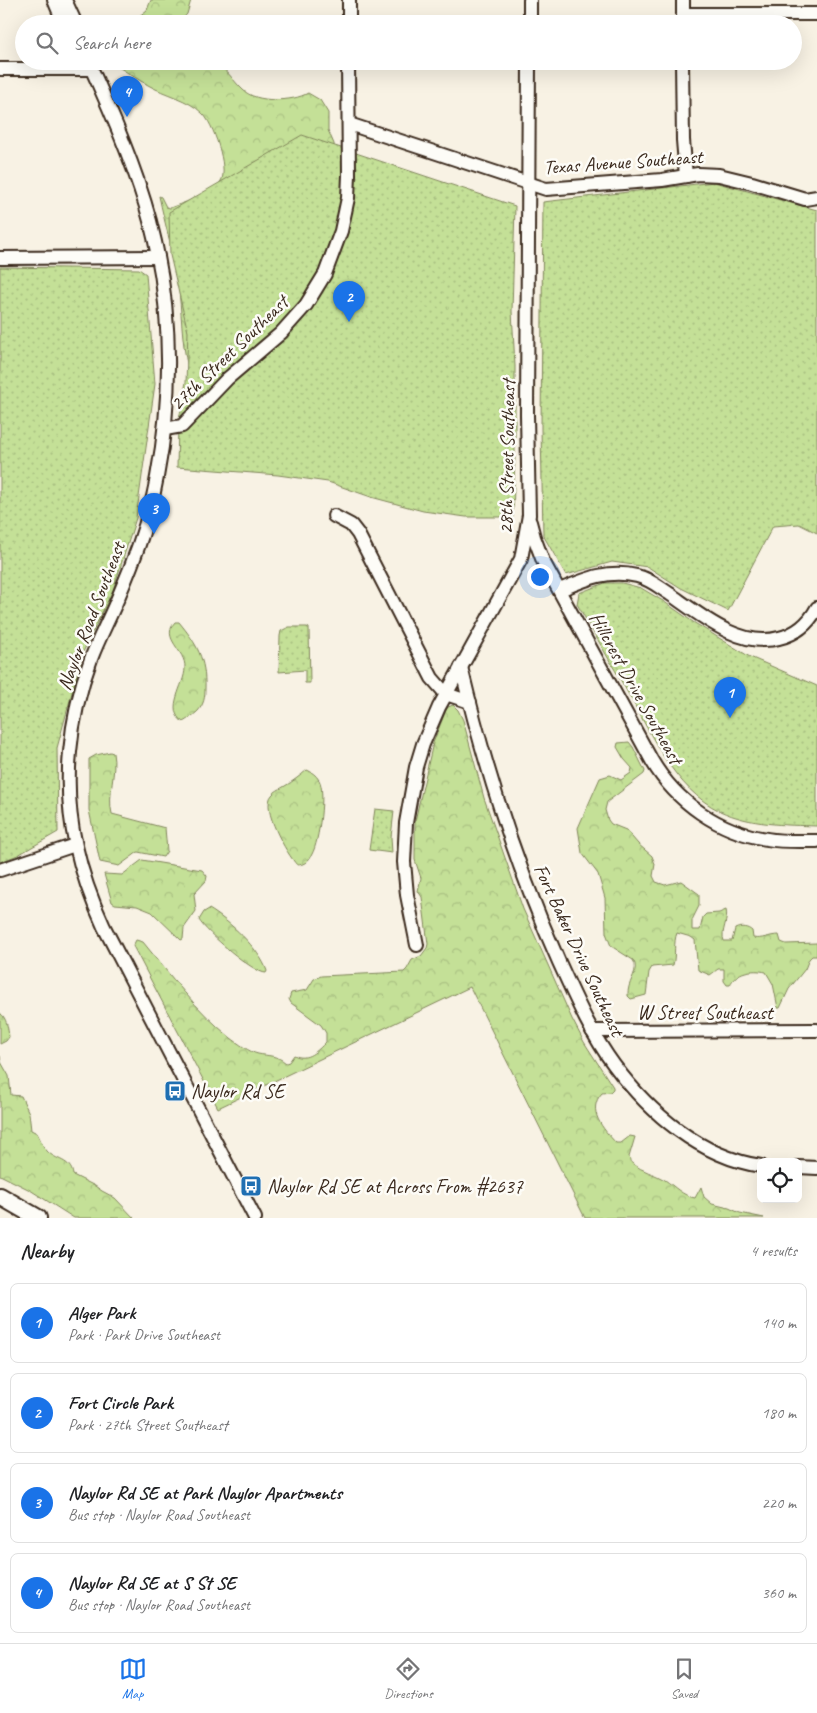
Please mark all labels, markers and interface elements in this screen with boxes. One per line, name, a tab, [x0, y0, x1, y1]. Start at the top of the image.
search box	[15, 15, 802, 70]
icon: search	[33, 29, 61, 57]
text: Search here	[73, 31, 150, 55]
pin: 4	[111, 76, 143, 117]
street label: Texas Avenue Southeast	[543, 144, 706, 180]
pin: 2	[333, 281, 365, 322]
street label: 27th Street Southeast	[165, 288, 296, 416]
street label: 28th Street Southeast	[493, 376, 521, 535]
pin: 3	[138, 493, 170, 534]
street label: Naylor Road Southeast	[51, 536, 132, 694]
your location	[527, 564, 553, 590]
street label: Hillcrest Drive Southeast	[584, 608, 690, 771]
pin: 1	[714, 677, 746, 718]
street label: Fort Baker Drive Southeast	[528, 860, 631, 1042]
street label: W Street Southeast	[637, 1000, 775, 1025]
bus stop icon: Naylor Rd SE	[163, 1079, 187, 1103]
place label: Naylor Rd SE	[191, 1079, 287, 1104]
map controls	[757, 1158, 802, 1203]
button: locate	[757, 1158, 802, 1203]
bus stop icon: Naylor Rd SE at Across From #2637	[239, 1174, 263, 1198]
place label: Naylor Rd SE at Across From #2637	[267, 1174, 524, 1199]
text: Nearby	[20, 1238, 73, 1264]
text: 4 results	[750, 1241, 797, 1261]
text: Alger Park	[68, 1301, 135, 1325]
text: 1	[33, 1313, 41, 1333]
text: 140 m	[762, 1313, 796, 1333]
text: Park · Park Drive Southeast	[68, 1325, 220, 1345]
text: Fort Circle Park	[68, 1391, 173, 1415]
text: 2	[33, 1403, 41, 1423]
text: 180 m	[762, 1403, 796, 1423]
text: Park · 27th Street Southeast	[68, 1415, 228, 1435]
text: Naylor Rd SE at Park Naylor Apartments	[68, 1481, 342, 1505]
text: 3	[33, 1493, 41, 1513]
text: 220 m	[762, 1493, 796, 1513]
text: Bus stop · Naylor Road Southeast	[68, 1505, 250, 1525]
text: Naylor Rd SE at S St SE	[68, 1571, 236, 1595]
text: 4	[33, 1583, 41, 1603]
text: 360 m	[762, 1583, 796, 1603]
text: Bus stop · Naylor Road Southeast	[68, 1595, 250, 1615]
tab: Map	[119, 1655, 147, 1702]
tab: Directions	[384, 1655, 433, 1702]
tab: Saved	[670, 1655, 698, 1702]

